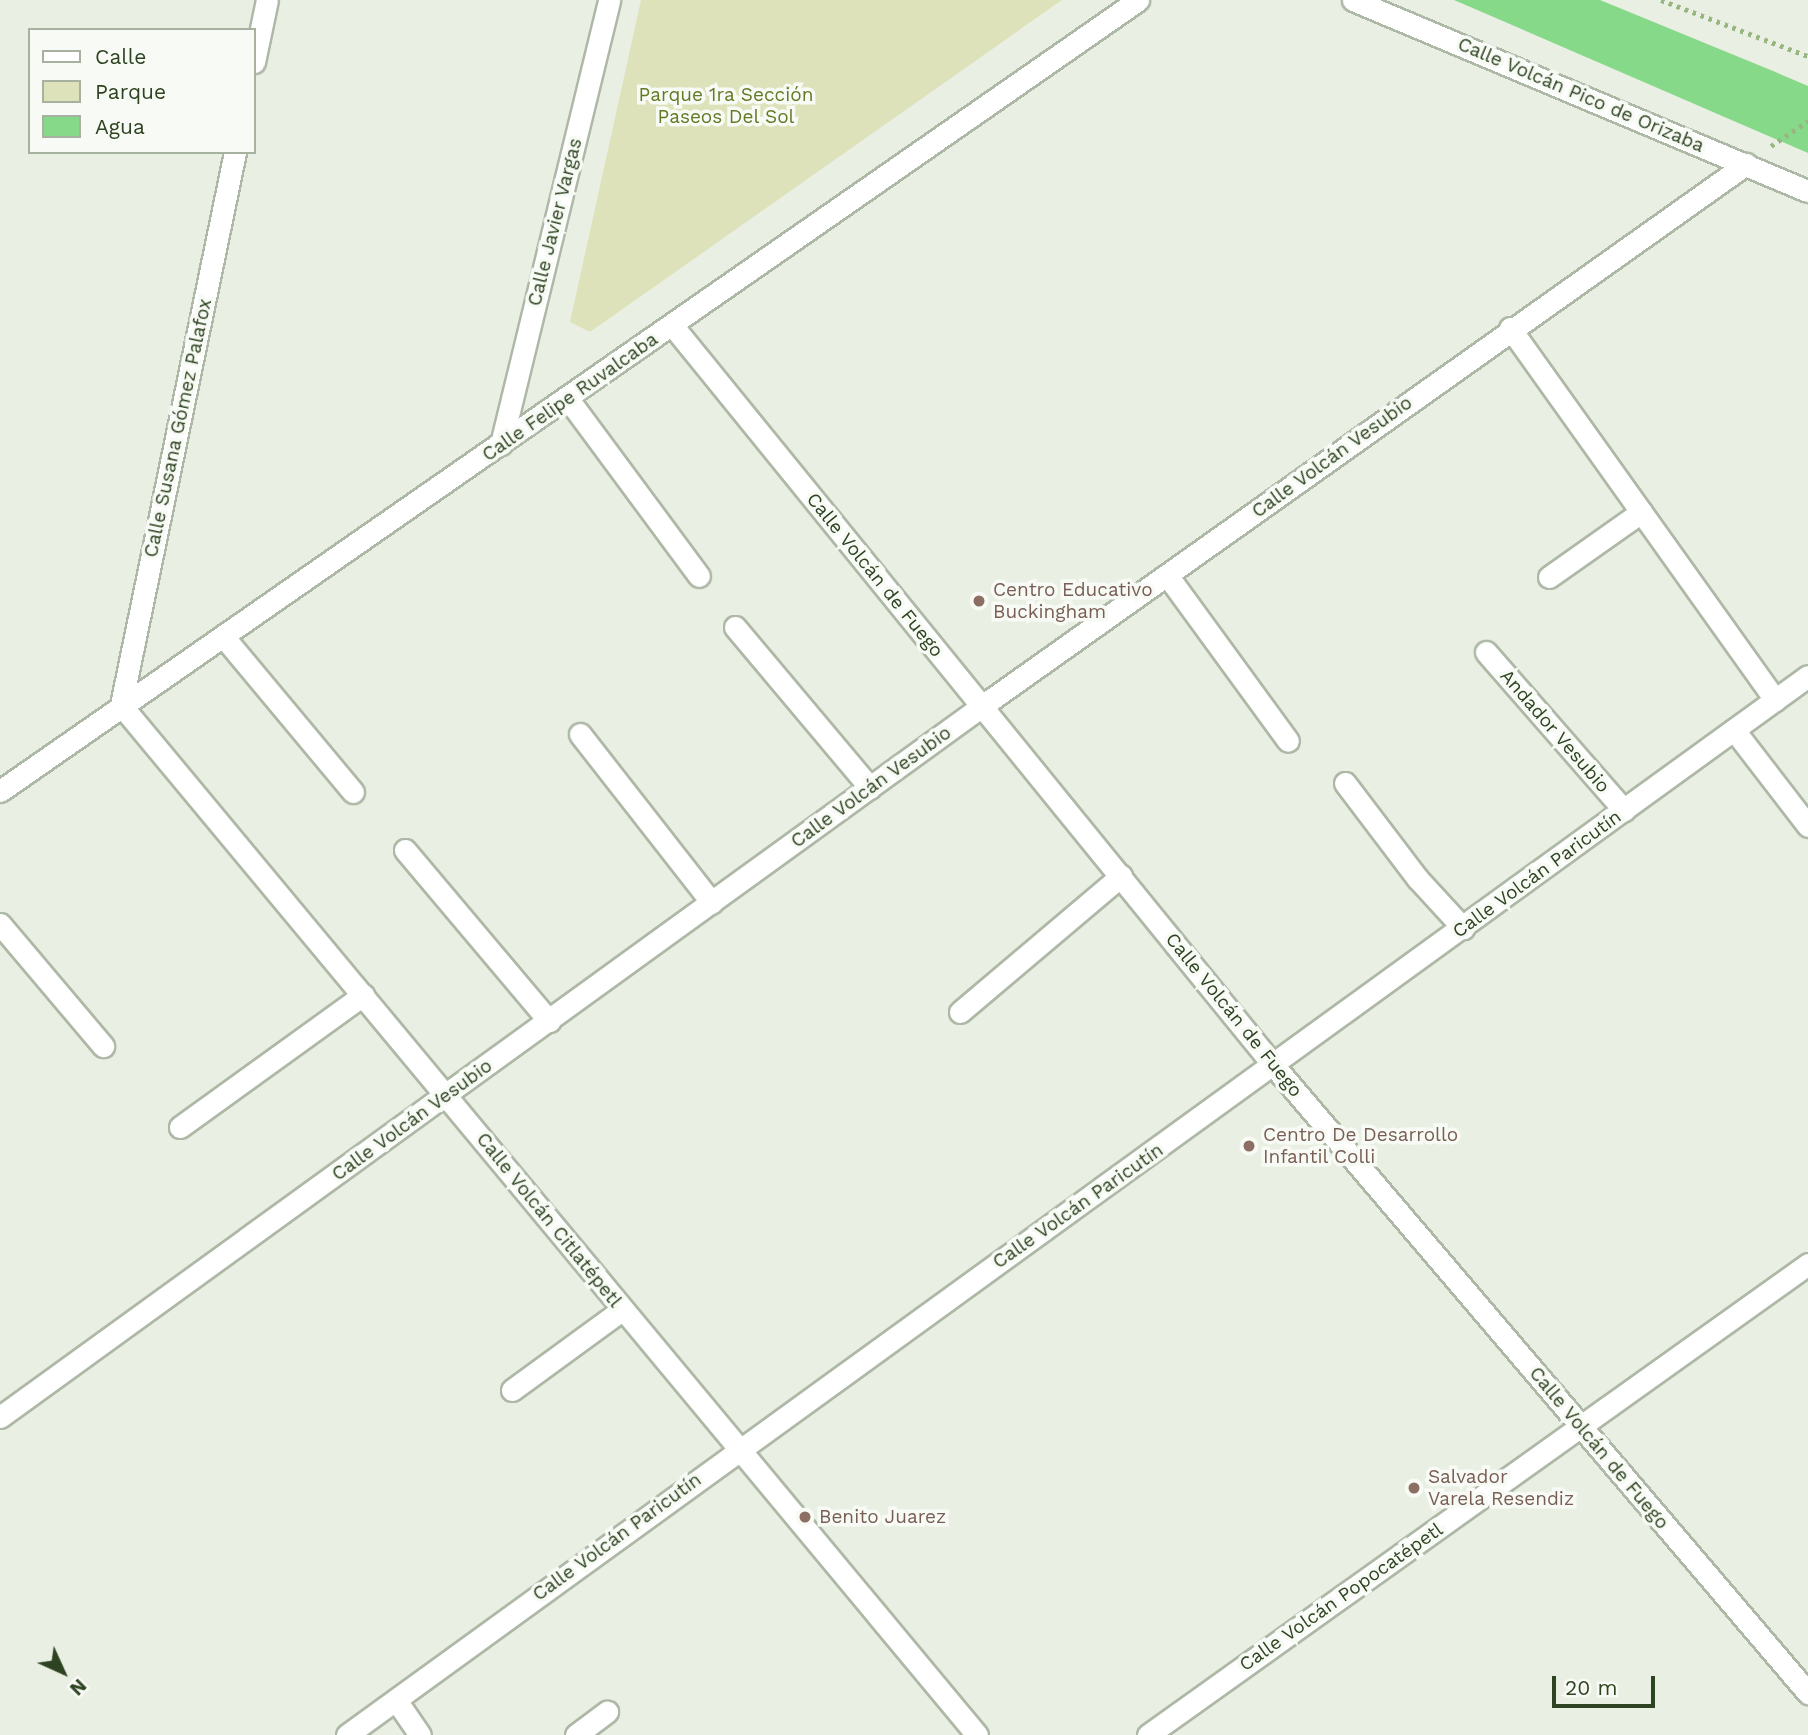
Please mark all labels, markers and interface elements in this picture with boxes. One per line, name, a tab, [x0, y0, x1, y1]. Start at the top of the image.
legend	[28, 28, 256, 154]
street label: Calle Volcán Pico de Orizaba	[1454, 33, 1708, 157]
text: Calle	[95, 44, 146, 69]
text: Parque	[95, 79, 166, 104]
park label: Parque 1ra Sección Paseos Del Sol	[638, 84, 814, 128]
text: Agua	[95, 114, 145, 139]
street label: Calle Javier Vargas	[523, 135, 587, 309]
street label: Calle Susana Gómez Palafox	[139, 296, 217, 560]
street label: Calle Felipe Ruvalcaba	[478, 328, 662, 466]
street label: Calle Volcán Vesubio	[1247, 391, 1417, 523]
street label: Calle Volcán de Fuego	[801, 488, 949, 662]
place label: Centro Educativo Buckingham	[993, 579, 1153, 623]
marker: Centro Educativo Buckingham	[971, 593, 987, 609]
street label: Andador Vesubio	[1495, 664, 1615, 798]
street label: Calle Volcán Vesubio	[786, 721, 956, 853]
street label: Calle Volcán Paricutín	[1448, 805, 1626, 943]
street label: Calle Volcán de Fuego	[1160, 928, 1308, 1102]
street label: Calle Volcán Vesubio	[327, 1054, 497, 1186]
place label: Centro De Desarrollo Infantil Colli	[1263, 1124, 1458, 1168]
street label: Calle Volcán Citlatépetl	[471, 1128, 627, 1312]
street label: Calle Volcán Paricutín	[988, 1138, 1168, 1274]
marker: Centro De Desarrollo Infantil Colli	[1241, 1138, 1257, 1154]
street label: Calle Volcán de Fuego	[1524, 1362, 1674, 1534]
place label: Salvador Varela Resendiz	[1428, 1466, 1575, 1510]
street label: Calle Volcán Paricutín	[528, 1468, 706, 1606]
marker: Salvador Varela Resendiz	[1406, 1480, 1422, 1496]
place label: Benito Juarez	[819, 1506, 947, 1528]
marker: Benito Juarez	[797, 1509, 813, 1525]
street label: Calle Volcán Popocatépetl	[1235, 1518, 1447, 1676]
north arrow	[28, 1637, 98, 1707]
scale bar	[1556, 1662, 1659, 1706]
text: N	[65, 1674, 91, 1700]
text: 20 m	[1565, 1675, 1617, 1700]

